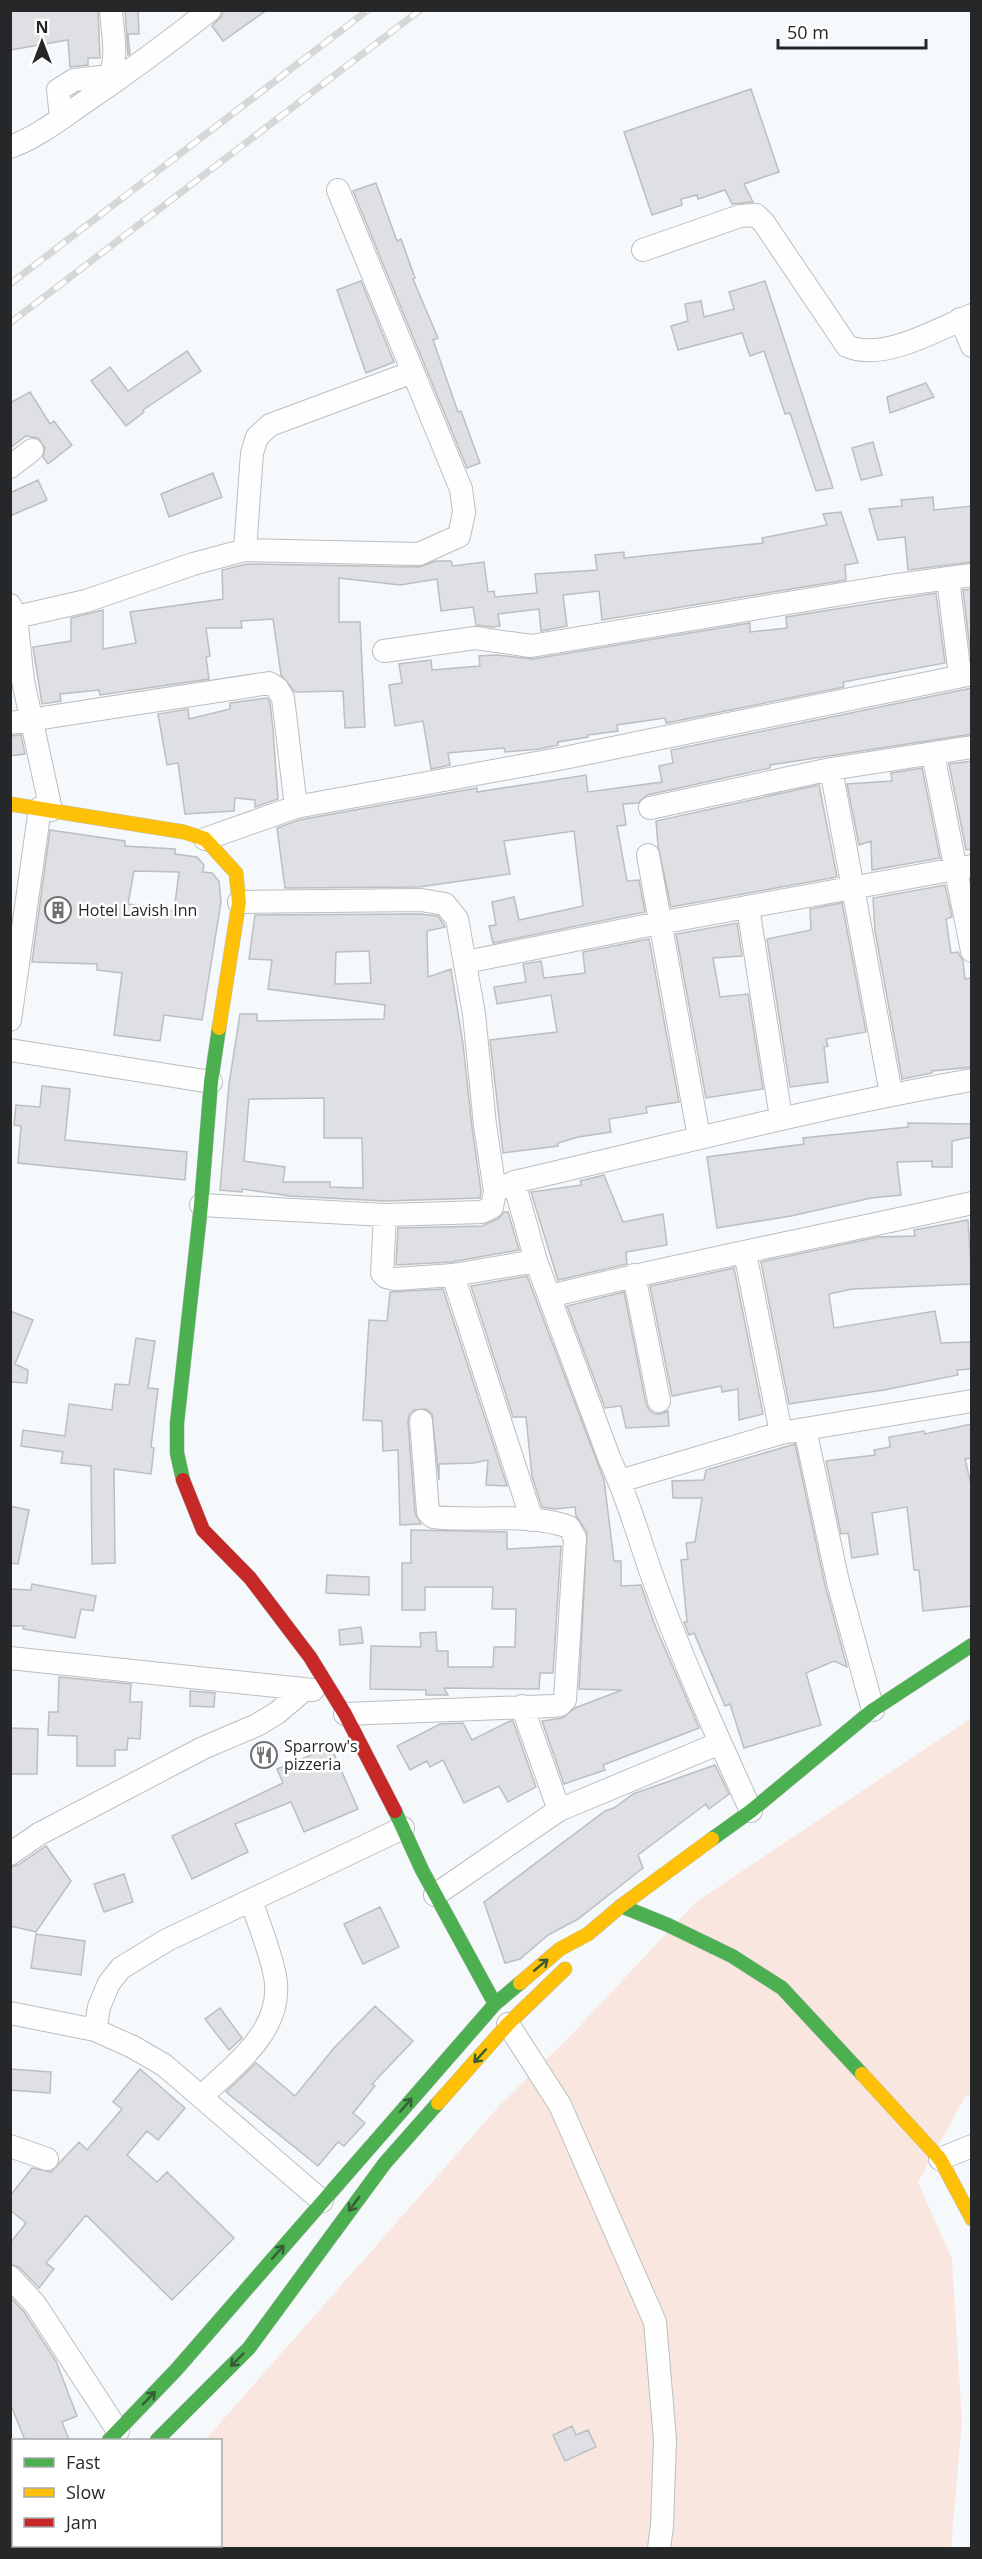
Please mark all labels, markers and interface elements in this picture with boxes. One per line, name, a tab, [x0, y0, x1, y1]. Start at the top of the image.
north arrow	[12, 12, 72, 72]
scale bar	[778, 12, 926, 50]
text: N	[35, 16, 49, 38]
text: 50 m	[787, 20, 829, 44]
building icon: Hotel Lavish Inn	[43, 895, 73, 925]
place label: Hotel Lavish Inn	[78, 899, 197, 921]
place label: Sparrow's pizzeria	[284, 1735, 358, 1775]
restaurant icon: Sparrow's pizzeria	[249, 1740, 279, 1770]
one-way arrow	[533, 1958, 549, 1971]
one-way arrow	[473, 2048, 487, 2063]
one-way arrow	[399, 2098, 413, 2113]
one-way arrow	[348, 2196, 361, 2212]
one-way arrow	[271, 2244, 285, 2259]
one-way arrow	[230, 2352, 244, 2367]
one-way arrow	[142, 2391, 156, 2406]
legend	[12, 2439, 222, 2547]
text: Fast	[66, 2450, 100, 2474]
text: Slow	[66, 2480, 105, 2504]
text: Jam	[64, 2510, 98, 2534]

